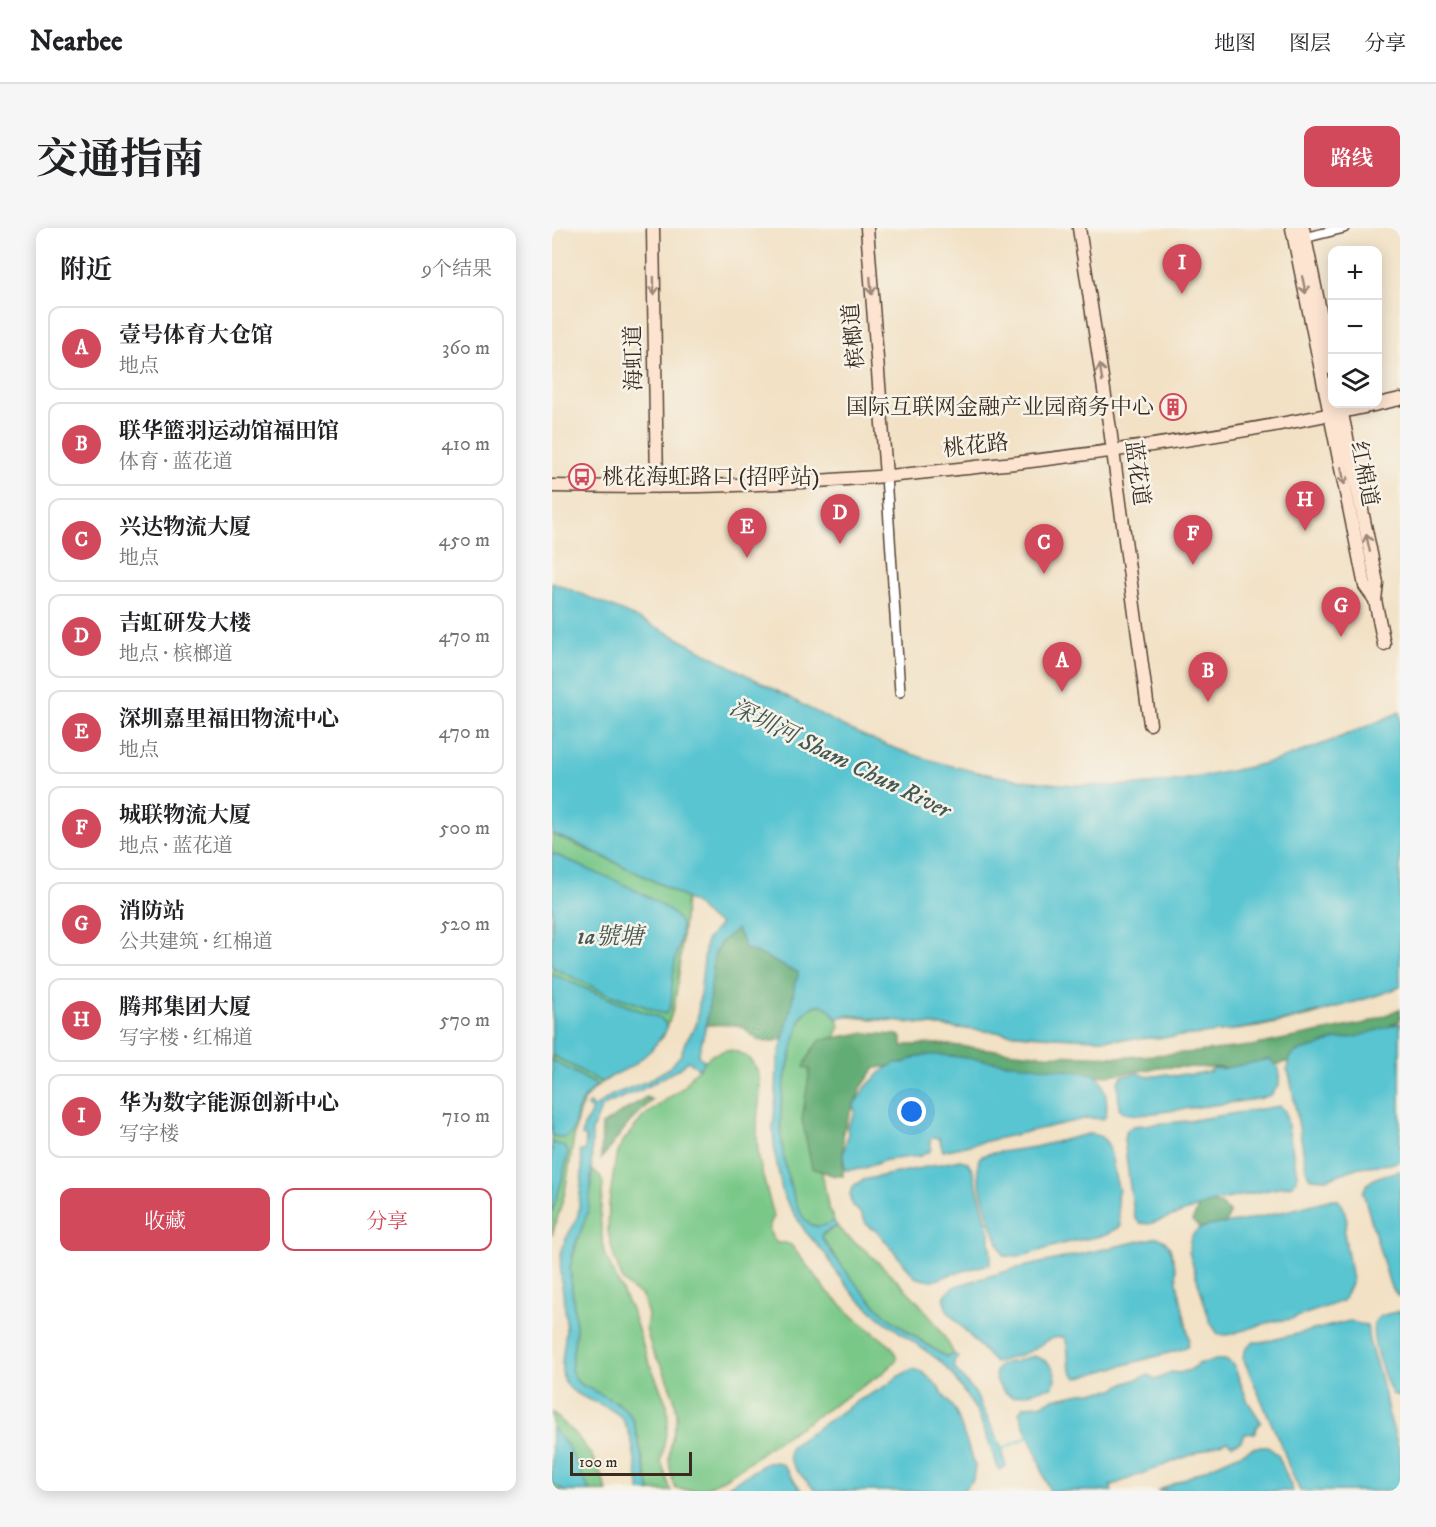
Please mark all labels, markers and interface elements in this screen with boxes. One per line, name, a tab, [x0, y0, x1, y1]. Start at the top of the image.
text: Nearbee	[30, 24, 123, 59]
text: 地图	[1214, 31, 1256, 57]
text: 图层	[1289, 31, 1331, 57]
text: 分享	[1364, 31, 1406, 57]
button: 路线	[1304, 126, 1400, 187]
text: 交通指南	[36, 135, 204, 187]
pin: I	[1162, 244, 1202, 294]
map controls	[1328, 246, 1382, 408]
button: +	[1328, 246, 1382, 300]
text: 附近	[60, 254, 112, 287]
text: 9个结果	[422, 257, 492, 282]
one-way arrow	[1299, 275, 1310, 295]
one-way arrow	[648, 276, 659, 296]
one-way arrow	[866, 276, 877, 296]
button: −	[1328, 300, 1382, 354]
street label: 槟榔道	[838, 302, 870, 370]
text: 壹号体育大仓馆	[119, 322, 273, 349]
street label: 海虹道	[620, 325, 648, 391]
text: A	[75, 336, 88, 361]
text: 360 m	[442, 336, 490, 361]
text: 地点	[119, 354, 159, 379]
button: layers	[1328, 354, 1382, 408]
one-way arrow	[1096, 364, 1107, 383]
building icon: 国际互联网金融产业园商务中心	[1158, 392, 1188, 422]
place label: 国际互联网金融产业园商务中心	[846, 394, 1154, 421]
text: 联华篮羽运动馆福田馆	[119, 418, 339, 445]
street label: 桃花路	[942, 429, 1010, 463]
text: B	[75, 432, 88, 457]
text: 410 m	[441, 432, 490, 457]
street label: 蓝花道	[1119, 438, 1155, 508]
street label: 红棉道	[1344, 439, 1384, 509]
text: 体育 · 蓝花道	[119, 450, 232, 475]
bus stop icon: 桃花海虹路口 (招呼站)	[567, 462, 597, 492]
place label: 桃花海虹路口 (招呼站)	[602, 464, 819, 491]
one-way arrow	[1338, 466, 1349, 486]
pin: H	[1286, 482, 1324, 531]
pin: D	[820, 494, 860, 544]
pin: E	[728, 508, 766, 558]
text: 兴达物流大厦	[119, 514, 251, 541]
pin: F	[1174, 516, 1212, 565]
pin: C	[1024, 524, 1064, 574]
text: C	[75, 528, 88, 553]
text: 450 m	[439, 528, 490, 553]
one-way arrow	[1362, 533, 1373, 553]
text: 地点	[119, 546, 159, 571]
pin: G	[1322, 588, 1360, 637]
text: 吉虹研发大楼	[119, 610, 251, 637]
text: D	[74, 624, 89, 649]
text: 470 m	[439, 624, 490, 649]
text: 地点 · 槟榔道	[119, 642, 232, 667]
pin: A	[1042, 642, 1082, 692]
pin: B	[1188, 652, 1228, 702]
water label: 深圳河 Sham Chun River	[725, 692, 958, 827]
text: 深圳嘉里福田物流中心	[119, 706, 339, 733]
text: E	[74, 720, 89, 745]
text: 470 m	[439, 720, 490, 745]
text: 地点	[119, 738, 159, 763]
text: 城联物流大厦	[119, 802, 251, 829]
text: F	[75, 816, 88, 841]
text: 500 m	[439, 816, 490, 841]
text: 地点 · 蓝花道	[119, 834, 232, 859]
text: 消防站	[119, 898, 185, 925]
text: G	[75, 912, 88, 937]
text: 520 m	[440, 912, 490, 937]
water label: 1a號塘	[577, 922, 647, 952]
text: 公共建筑 · 红棉道	[119, 930, 272, 955]
text: 腾邦集团大厦	[119, 994, 251, 1021]
text: H	[73, 1008, 90, 1033]
text: 570 m	[439, 1008, 490, 1033]
text: 写字楼 · 红棉道	[119, 1026, 252, 1051]
text: 华为数字能源创新中心	[119, 1090, 339, 1117]
your location	[897, 1097, 926, 1126]
text: I	[77, 1104, 86, 1129]
text: 710 m	[442, 1104, 490, 1129]
text: 写字楼	[119, 1122, 179, 1147]
button: 收藏	[60, 1188, 270, 1251]
button: 分享	[282, 1188, 492, 1251]
scale bar	[570, 1449, 692, 1476]
text: 100 m	[579, 1452, 618, 1472]

